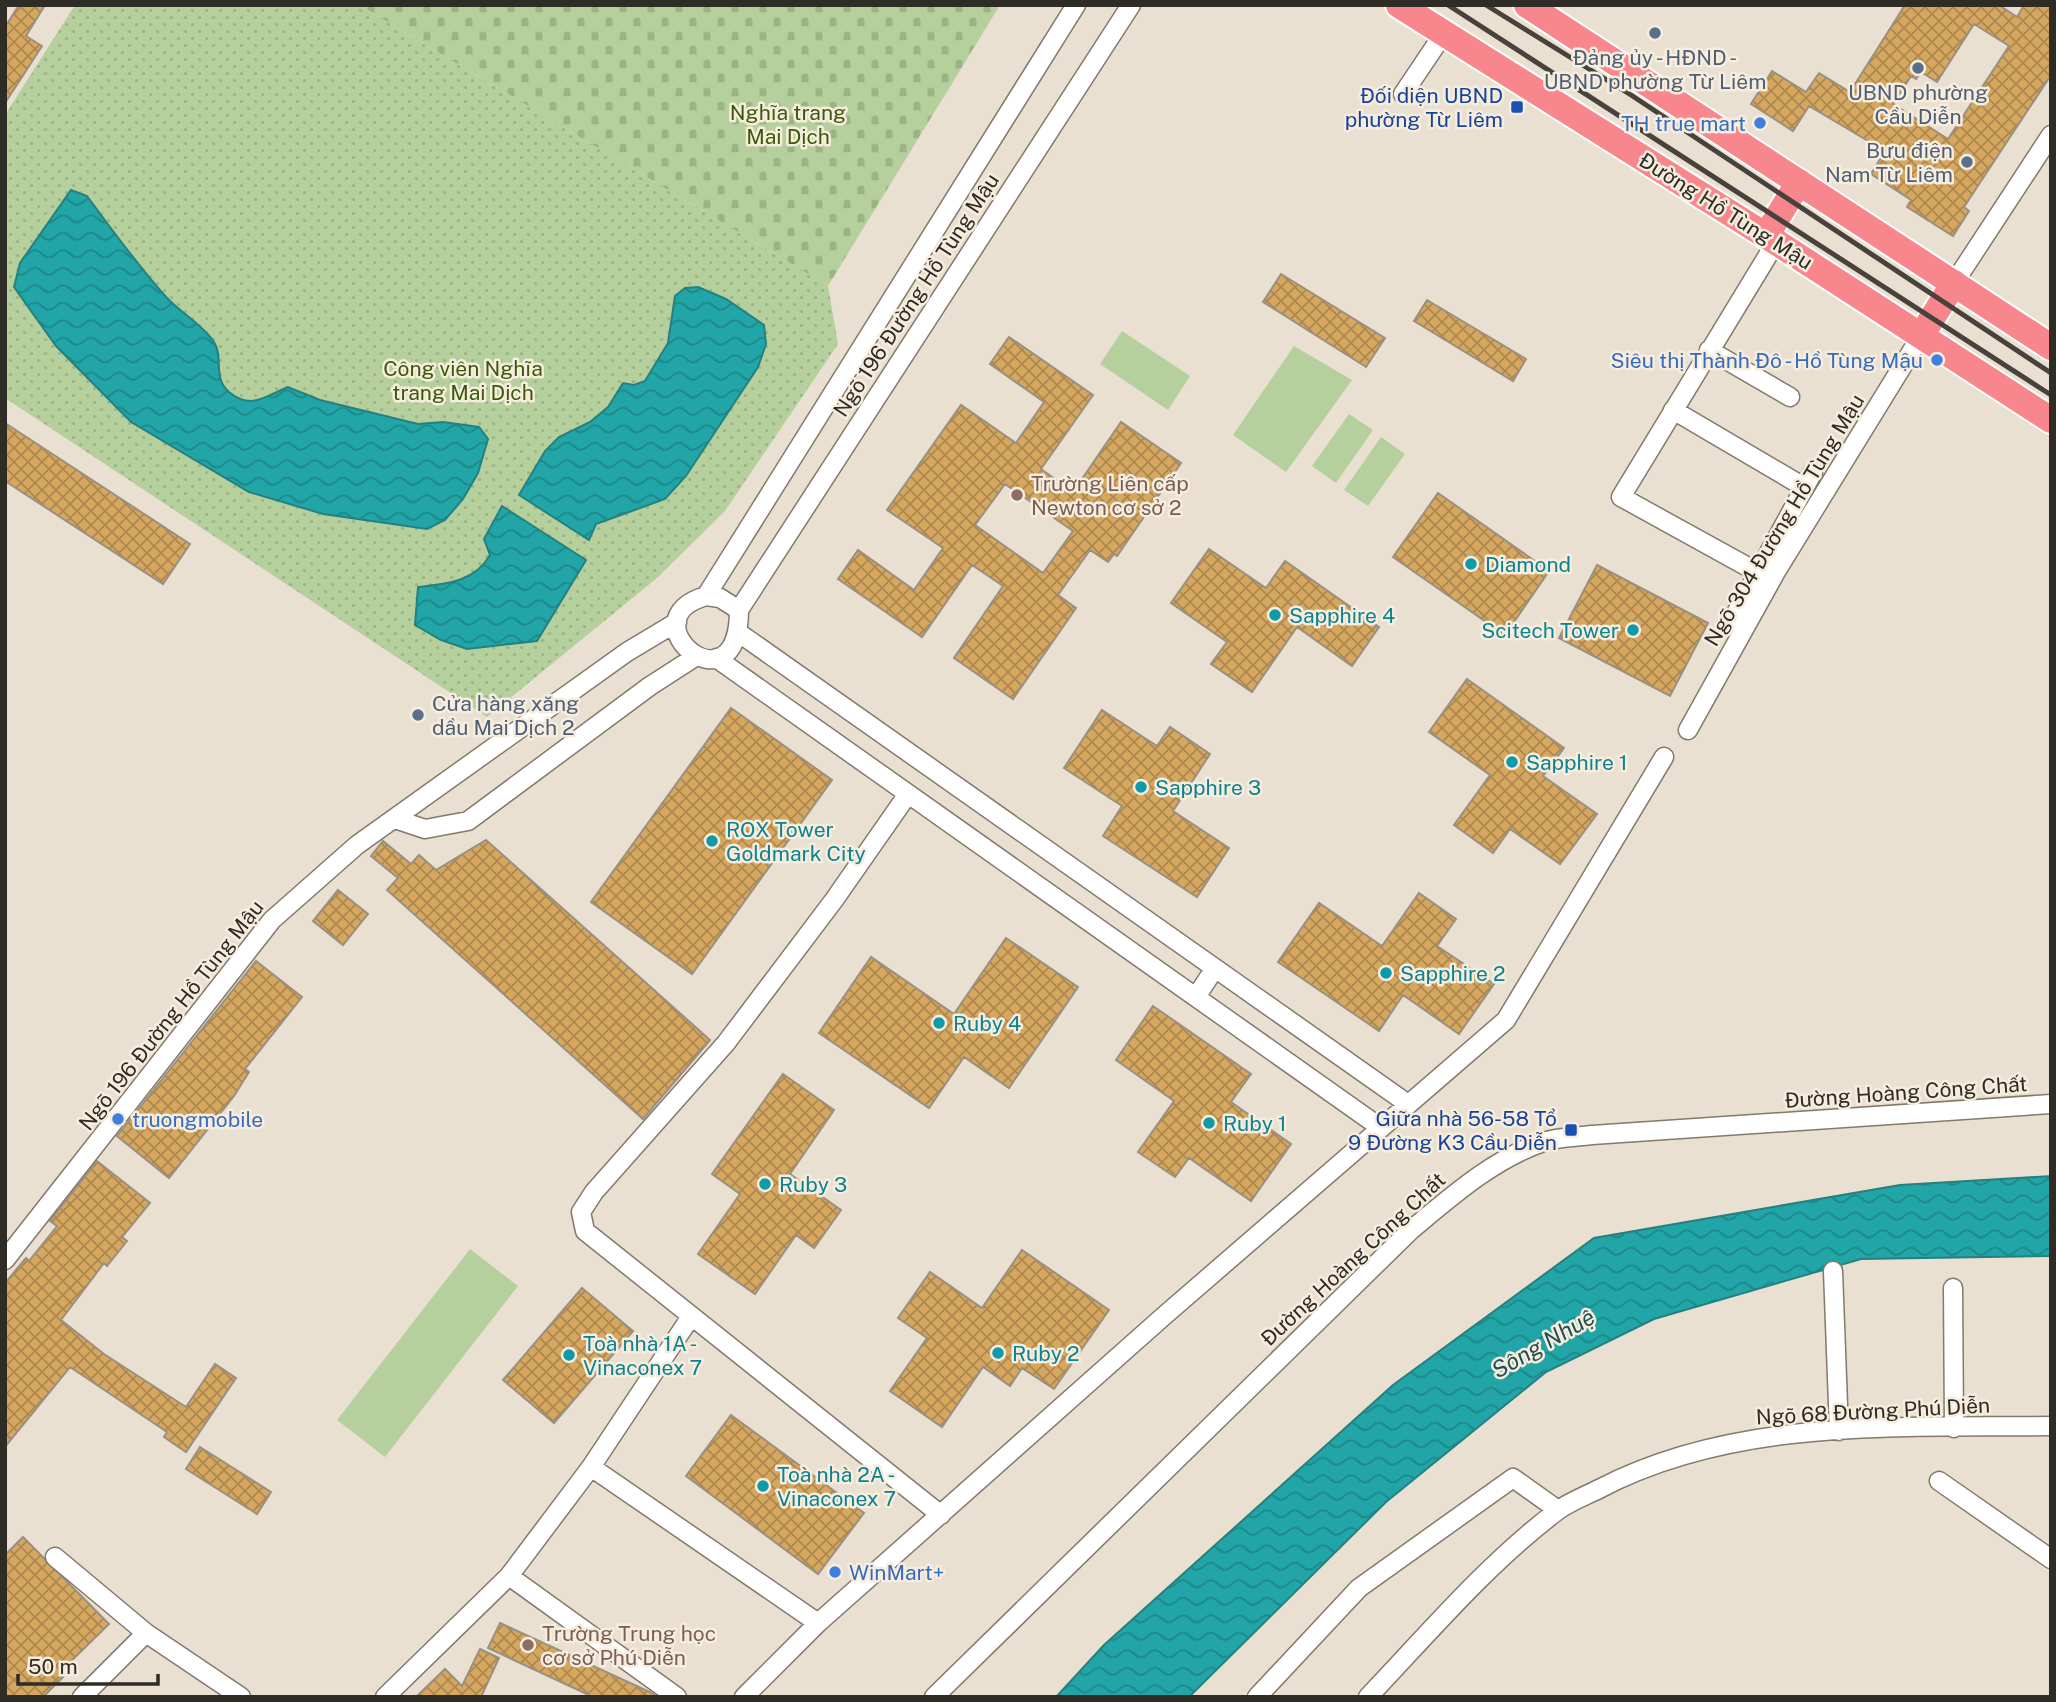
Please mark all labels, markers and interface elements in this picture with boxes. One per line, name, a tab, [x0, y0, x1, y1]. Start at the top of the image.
marker: Đảng ủy - HĐND - UBND phường Từ Liêm	[1647, 25, 1663, 41]
place label: Đảng ủy - HĐND - UBND phường Từ Liêm	[1544, 45, 1766, 94]
marker: UBND phường Cầu Diễn	[1910, 60, 1926, 76]
place label: UBND phường Cầu Diễn	[1848, 80, 1988, 129]
place label: Đối diện UBND phường Từ Liêm	[1345, 83, 1503, 132]
marker: Đối diện UBND phường Từ Liêm	[1509, 99, 1525, 115]
park label: Nghĩa trang Mai Dịch	[730, 100, 846, 149]
place label: TH true mart	[1621, 111, 1746, 136]
marker: TH true mart	[1752, 115, 1768, 131]
place label: Bưu điện Nam Từ Liêm	[1825, 138, 1953, 187]
street label: Đường Hồ Tùng Mậu	[1635, 147, 1817, 275]
marker: Bưu điện Nam Từ Liêm	[1959, 154, 1975, 170]
street label: Ngõ 196 Đường Hồ Tùng Mậu	[828, 169, 1004, 421]
place label: Siêu thị Thành Đô - Hồ Tùng Mậu	[1611, 348, 1923, 373]
marker: Siêu thị Thành Đô - Hồ Tùng Mậu	[1929, 352, 1945, 368]
park label: Công viên Nghĩa trang Mai Dịch	[383, 356, 543, 405]
street label: Ngõ 304 Đường Hồ Tùng Mậu	[1699, 389, 1869, 651]
place label: Trường Liên cấp Newton cơ sở 2	[1031, 471, 1189, 520]
marker: Trường Liên cấp Newton cơ sở 2	[1009, 487, 1025, 503]
place label: Diamond	[1485, 552, 1571, 577]
marker: Diamond	[1463, 556, 1479, 572]
place label: Sapphire 4	[1289, 603, 1395, 628]
marker: Sapphire 4	[1267, 607, 1283, 623]
place label: Scitech Tower	[1481, 618, 1619, 643]
marker: Scitech Tower	[1625, 622, 1641, 638]
place label: Cửa hàng xăng dầu Mai Dịch 2	[432, 691, 579, 740]
marker: Cửa hàng xăng dầu Mai Dịch 2	[410, 707, 426, 723]
place label: Sapphire 1	[1526, 750, 1628, 775]
marker: Sapphire 1	[1504, 754, 1520, 770]
place label: Sapphire 3	[1155, 775, 1261, 800]
marker: Sapphire 3	[1133, 779, 1149, 795]
place label: ROX Tower Goldmark City	[726, 817, 866, 866]
marker: ROX Tower Goldmark City	[704, 833, 720, 849]
street label: Ngõ 196 Đường Hồ Tùng Mậu	[73, 895, 269, 1135]
place label: Sapphire 2	[1400, 961, 1505, 986]
marker: Sapphire 2	[1378, 965, 1394, 981]
place label: Ruby 4	[953, 1011, 1021, 1036]
marker: Ruby 4	[931, 1015, 947, 1031]
street label: Đường Hoàng Công Chất	[1784, 1071, 2028, 1113]
place label: Giữa nhà 56-58 Tổ 9 Đường K3 Cầu Diễn	[1348, 1106, 1557, 1155]
place label: truongmobile	[132, 1107, 263, 1132]
marker: truongmobile	[110, 1111, 126, 1127]
place label: Ruby 1	[1223, 1111, 1287, 1136]
marker: Ruby 1	[1201, 1115, 1217, 1131]
marker: Giữa nhà 56-58 Tổ 9 Đường K3 Cầu Diễn	[1563, 1122, 1579, 1138]
street label: Đường Hoàng Công Chất	[1256, 1167, 1450, 1351]
place label: Ruby 3	[779, 1172, 847, 1197]
marker: Ruby 3	[757, 1176, 773, 1192]
water label: Sông Nhuệ	[1487, 1303, 1599, 1383]
place label: Toà nhà 1A - Vinaconex 7	[583, 1331, 702, 1380]
place label: Ruby 2	[1012, 1341, 1080, 1366]
marker: Ruby 2	[990, 1345, 1006, 1361]
marker: Toà nhà 1A - Vinaconex 7	[561, 1347, 577, 1363]
street label: Ngõ 68 Đường Phú Diễn	[1755, 1392, 1991, 1430]
place label: Toà nhà 2A - Vinaconex 7	[777, 1462, 896, 1511]
marker: Toà nhà 2A - Vinaconex 7	[755, 1478, 771, 1494]
place label: WinMart+	[849, 1560, 944, 1585]
marker: WinMart+	[827, 1564, 843, 1580]
place label: Trường Trung học cơ sở Phú Diễn	[542, 1621, 716, 1670]
marker: Trường Trung học cơ sở Phú Diễn	[520, 1637, 536, 1653]
scale bar	[18, 1642, 158, 1686]
text: 50 m	[28, 1654, 78, 1679]

